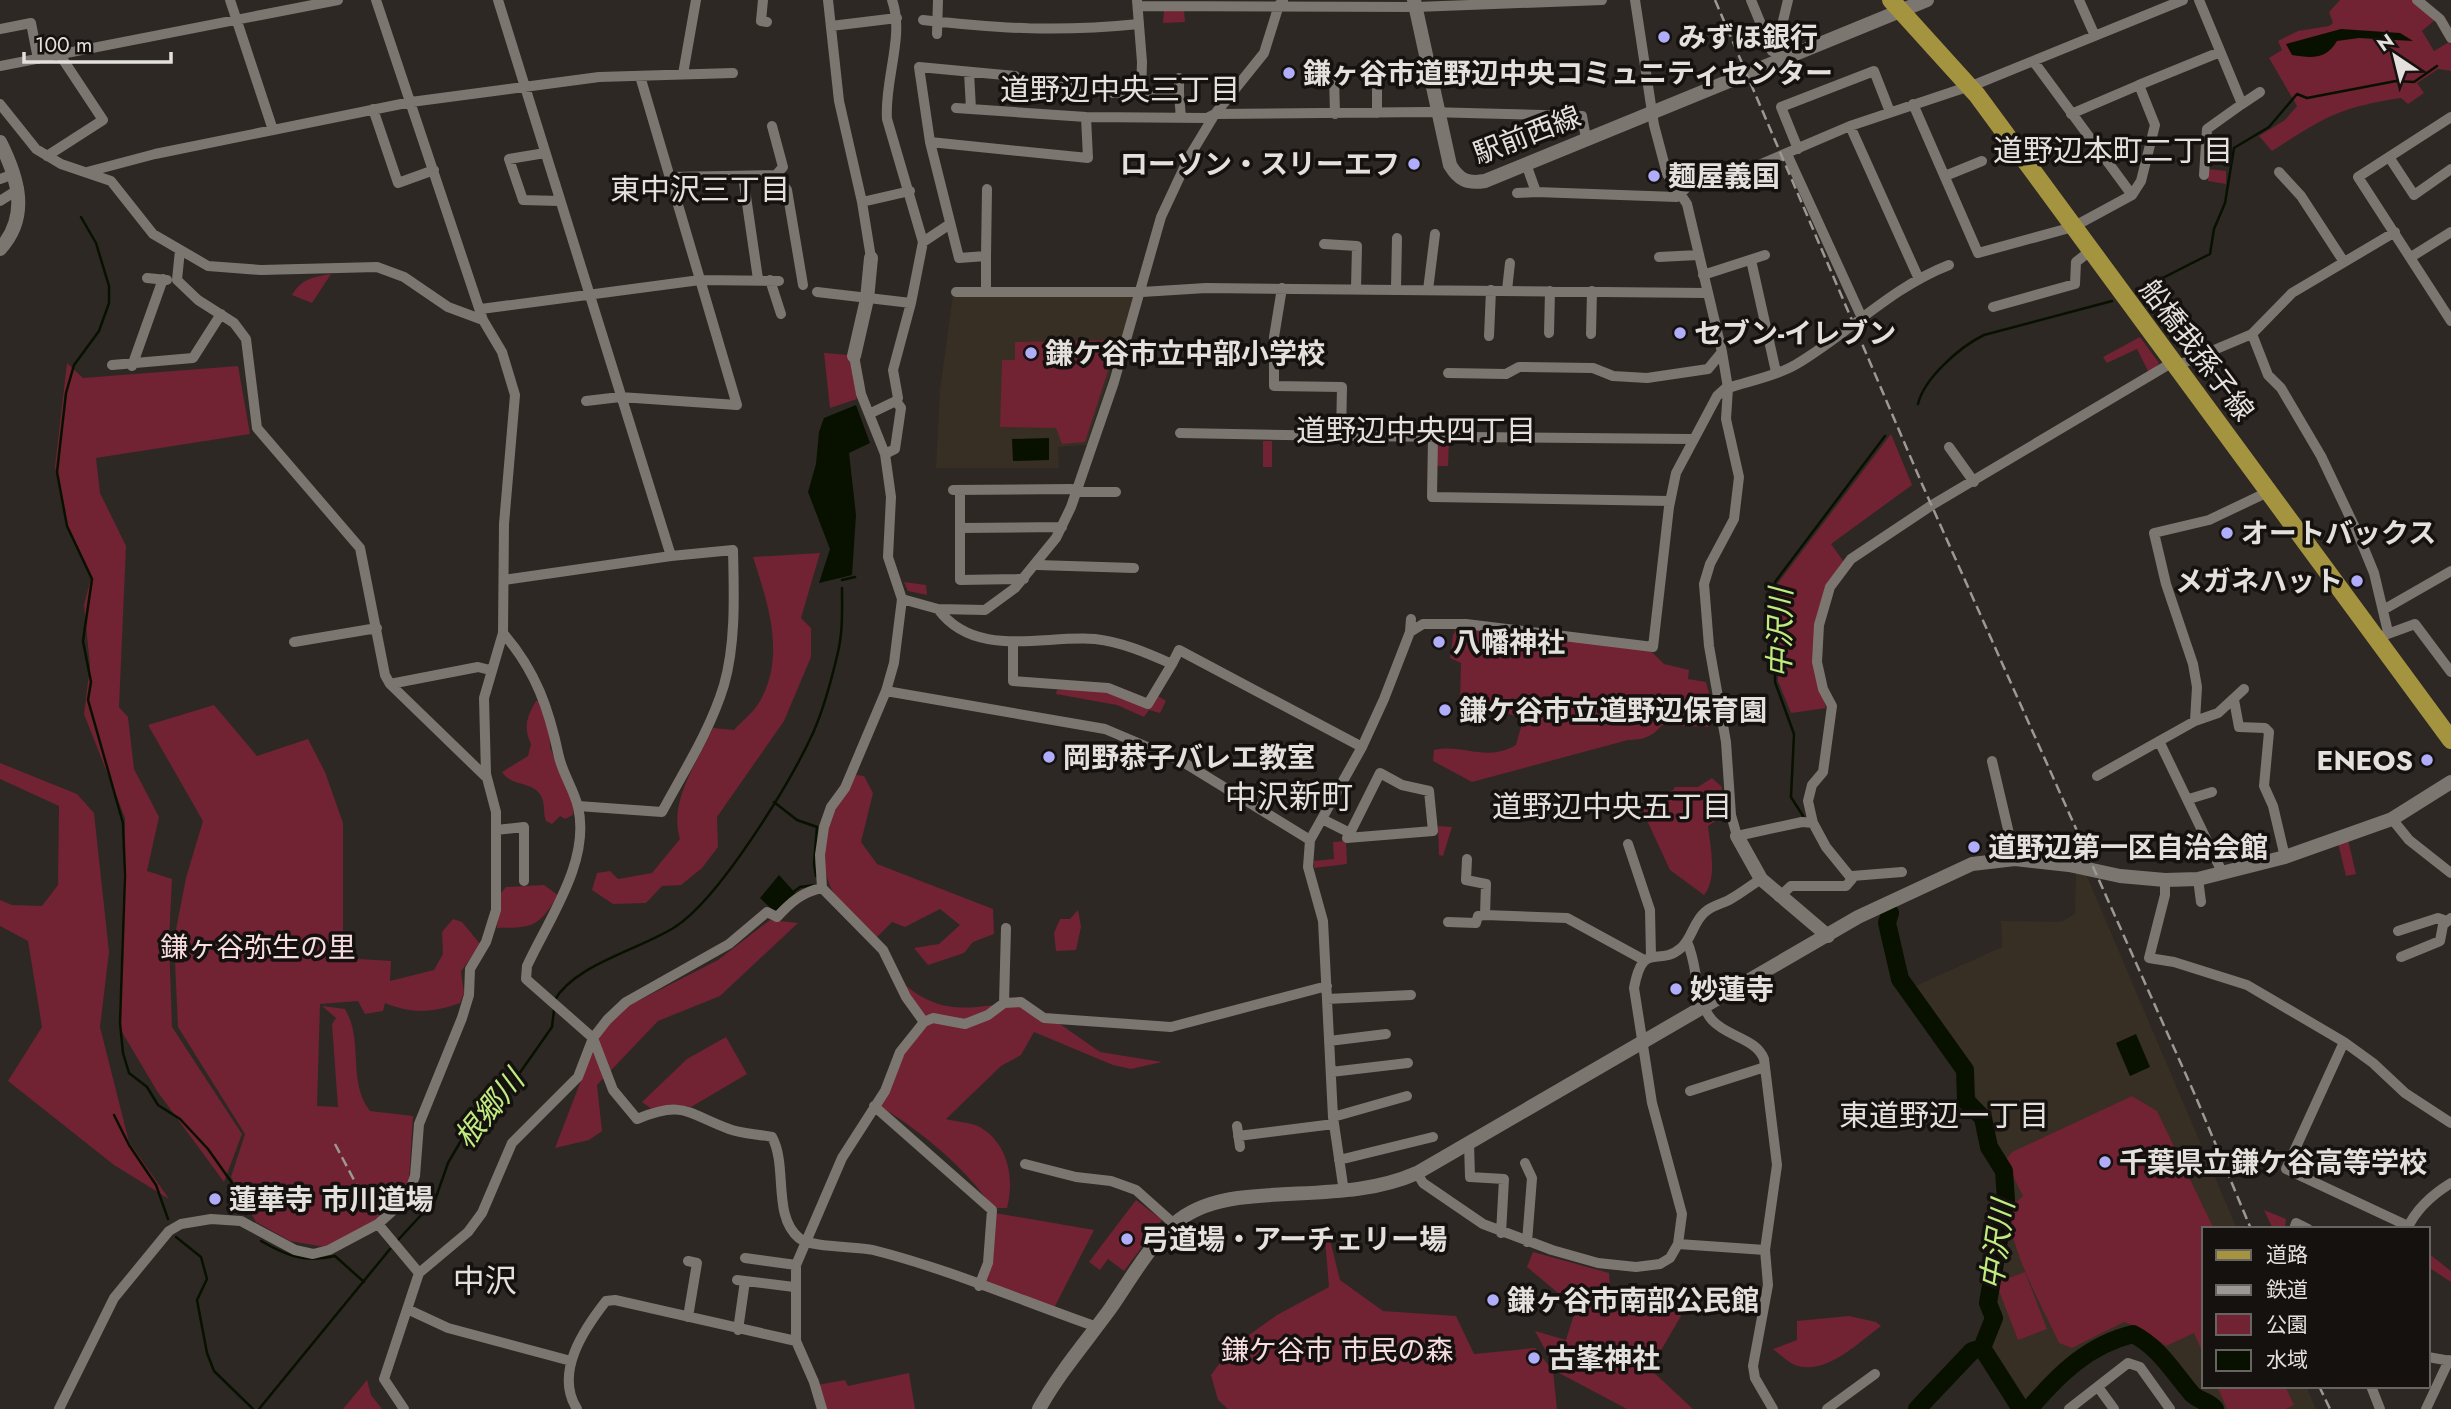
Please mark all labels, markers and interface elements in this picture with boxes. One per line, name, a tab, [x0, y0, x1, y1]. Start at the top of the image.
place label: みずほ銀行	[1678, 17, 1818, 58]
scale bar	[24, 21, 172, 65]
north arrow	[2360, 21, 2430, 91]
text: N	[2372, 27, 2399, 58]
marker: みずほ銀行	[1656, 29, 1672, 45]
text: 100 m	[35, 30, 92, 60]
place label: 鎌ヶ谷市道野辺中央コミュニティセンター	[1303, 53, 1833, 94]
marker: 鎌ヶ谷市道野辺中央コミュニティセンター	[1281, 65, 1297, 81]
district label: 道野辺中央三丁目	[1000, 68, 1240, 111]
street label: 駅前西線	[1467, 96, 1587, 174]
district label: 道野辺本町二丁目	[1993, 129, 2233, 172]
place label: ローソン・スリーエフ	[1120, 144, 1400, 185]
marker: ローソン・スリーエフ	[1406, 156, 1422, 172]
place label: 麺屋義国	[1668, 156, 1780, 197]
district label: 東中沢三丁目	[610, 168, 790, 211]
marker: 麺屋義国	[1646, 168, 1662, 184]
street label: 船橋我孫子線	[2130, 271, 2264, 429]
place label: セブン-イレブン	[1694, 313, 1896, 354]
marker: セブン-イレブン	[1672, 325, 1688, 341]
place label: 鎌ケ谷市立中部小学校	[1045, 333, 1325, 374]
marker: 鎌ケ谷市立中部小学校	[1023, 345, 1039, 361]
district label: 道野辺中央四丁目	[1296, 409, 1536, 452]
place label: オートバックス	[2241, 513, 2436, 554]
marker: オートバックス	[2219, 525, 2235, 541]
place label: メガネハット	[2175, 561, 2343, 602]
marker: メガネハット	[2349, 573, 2365, 589]
water label: 中沢川	[1758, 585, 1802, 678]
place label: 八幡神社	[1453, 622, 1565, 663]
marker: 八幡神社	[1431, 634, 1447, 650]
place label: 鎌ケ谷市立道野辺保育園	[1459, 690, 1767, 731]
marker: 鎌ケ谷市立道野辺保育園	[1437, 702, 1453, 718]
place label: 岡野恭子バレエ教室	[1063, 737, 1315, 778]
place label: ENEOS	[2317, 740, 2413, 781]
marker: 岡野恭子バレエ教室	[1041, 749, 1057, 765]
marker: ENEOS	[2419, 752, 2435, 768]
district label: 中沢新町	[1225, 774, 1353, 820]
district label: 道野辺中央五丁目	[1492, 785, 1732, 828]
place label: 道野辺第一区自治会館	[1988, 827, 2268, 868]
marker: 道野辺第一区自治会館	[1966, 839, 1982, 855]
park label: 鎌ヶ谷弥生の里	[160, 927, 356, 968]
place label: 妙蓮寺	[1690, 969, 1774, 1010]
marker: 妙蓮寺	[1668, 981, 1684, 997]
water label: 根郷川	[444, 1058, 536, 1158]
district label: 東道野辺一丁目	[1839, 1094, 2049, 1137]
place label: 千葉県立鎌ケ谷高等学校	[2119, 1142, 2427, 1183]
marker: 千葉県立鎌ケ谷高等学校	[2097, 1154, 2113, 1170]
place label: 蓮華寺 市川道場	[229, 1179, 433, 1220]
marker: 蓮華寺 市川道場	[207, 1191, 223, 1207]
water label: 中沢川	[1969, 1194, 2025, 1293]
place label: 弓道場・アーチェリー場	[1141, 1219, 1447, 1260]
legend	[2202, 1227, 2430, 1388]
marker: 弓道場・アーチェリー場	[1119, 1231, 1135, 1247]
text: 道路	[2266, 1240, 2308, 1270]
district label: 中沢	[453, 1258, 517, 1304]
text: 鉄道	[2266, 1275, 2308, 1305]
place label: 鎌ヶ谷市南部公民館	[1507, 1280, 1759, 1321]
marker: 鎌ヶ谷市南部公民館	[1485, 1292, 1501, 1308]
text: 公園	[2266, 1310, 2308, 1340]
park label: 鎌ケ谷市 市民の森	[1221, 1330, 1453, 1371]
place label: 古峯神社	[1548, 1338, 1660, 1379]
text: 水域	[2266, 1345, 2308, 1375]
marker: 古峯神社	[1526, 1350, 1542, 1366]

